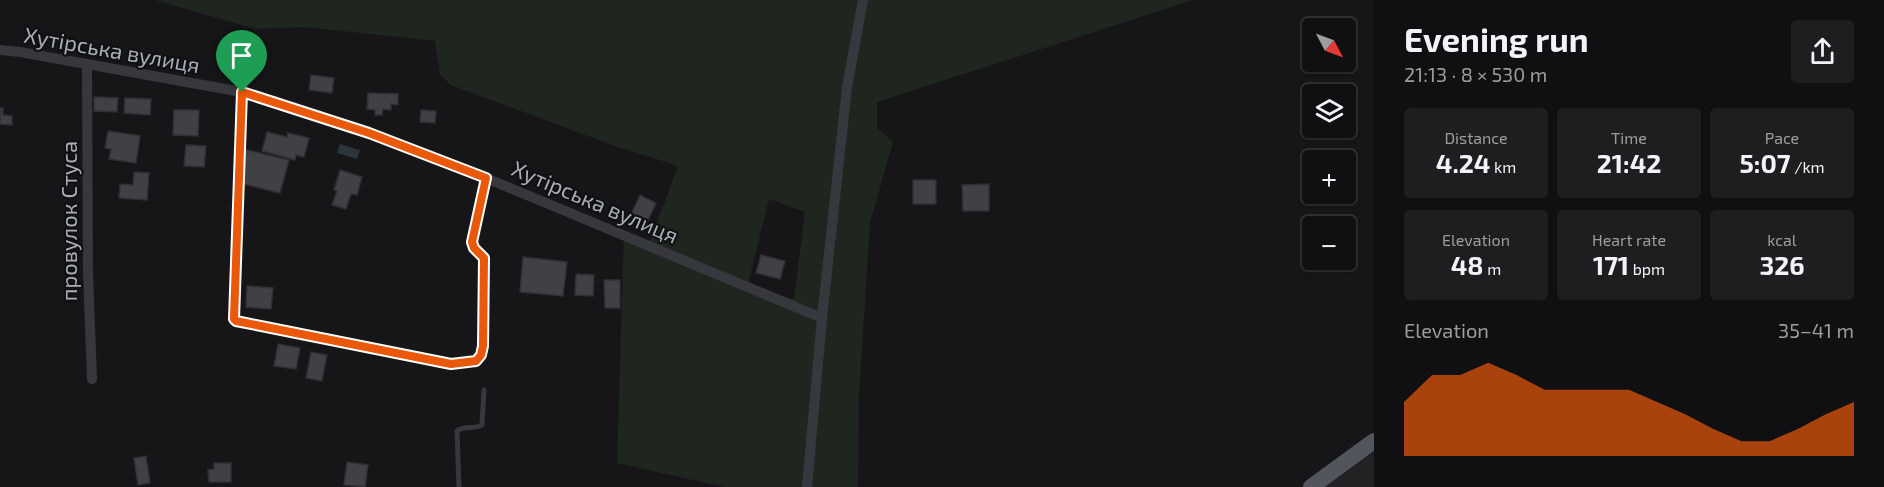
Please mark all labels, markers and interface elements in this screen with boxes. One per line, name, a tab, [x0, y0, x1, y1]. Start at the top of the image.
north arrow	[1302, 18, 1356, 72]
map controls	[1302, 18, 1356, 270]
text: Evening run	[1404, 19, 1589, 59]
button: share	[1791, 20, 1854, 83]
street label: Хутірська вулиця	[22, 21, 202, 78]
pin	[216, 30, 267, 92]
icon: arrive	[225, 39, 258, 72]
text: 21:13 · 8 × 530 m	[1404, 62, 1547, 86]
button: layers	[1302, 84, 1356, 138]
text: Distance	[1444, 128, 1508, 147]
text: Time	[1611, 128, 1647, 147]
text: Pace	[1765, 128, 1799, 147]
street label: провулок Стуса	[55, 141, 82, 301]
text: 4.24	[1436, 147, 1490, 178]
text: 21:42	[1597, 147, 1661, 178]
text: 5:07	[1739, 147, 1791, 178]
button: +	[1302, 150, 1356, 204]
street label: Хутірська вулиця	[508, 154, 682, 249]
text: km	[1490, 157, 1516, 176]
text: /km	[1791, 157, 1825, 176]
button: −	[1302, 216, 1356, 270]
text: Elevation	[1442, 230, 1510, 249]
text: Heart rate	[1592, 230, 1666, 249]
text: kcal	[1767, 230, 1797, 249]
text: 48	[1451, 249, 1484, 280]
text: 171	[1593, 249, 1629, 280]
text: 326	[1759, 249, 1805, 280]
text: m	[1484, 259, 1501, 278]
text: bpm	[1629, 259, 1665, 278]
text: Elevation	[1404, 318, 1489, 342]
text: 35–41 m	[1778, 318, 1854, 342]

